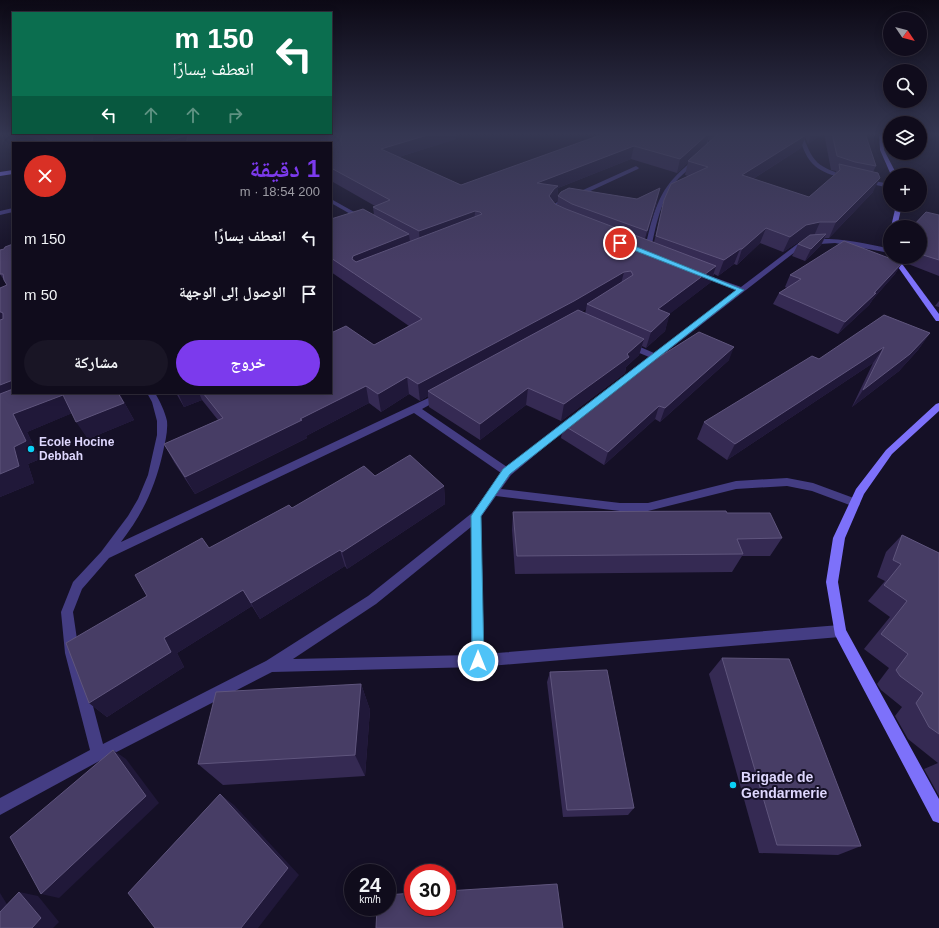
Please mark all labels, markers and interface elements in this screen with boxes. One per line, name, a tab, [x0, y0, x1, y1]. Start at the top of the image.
north arrow	[883, 12, 927, 56]
map controls	[883, 12, 927, 264]
text: 150 m	[175, 23, 254, 54]
icon: left	[268, 28, 320, 80]
text: انعطف يسارًا	[172, 59, 254, 79]
button: search	[883, 64, 927, 108]
icon: left	[98, 104, 120, 126]
icon: ahead	[140, 104, 162, 126]
icon: ahead	[182, 104, 204, 126]
icon: right	[224, 104, 246, 126]
button: layers	[883, 116, 927, 160]
button: close	[24, 155, 66, 197]
text: 1 دقيقة	[250, 155, 320, 182]
button: +	[883, 168, 927, 212]
text: 200 m · 18:54	[240, 184, 320, 199]
button: −	[883, 220, 927, 264]
pin	[603, 226, 637, 260]
text: انعطف يسارًا	[214, 227, 286, 244]
icon: left	[298, 227, 320, 249]
text: 150 m	[24, 230, 66, 247]
icon: arrive	[609, 232, 631, 254]
text: الوصول إلى الوجهة	[179, 283, 286, 300]
icon: arrive	[298, 283, 320, 305]
text: 50 m	[24, 286, 57, 303]
button: مشاركة	[24, 340, 168, 386]
button: خروج	[176, 340, 320, 386]
place label: Ecole Hocine Debbah	[39, 435, 115, 463]
marker: Ecole Hocine Debbah	[26, 444, 36, 454]
position arrow	[457, 640, 499, 682]
place label: Brigade de Gendarmerie	[741, 769, 828, 801]
marker: Brigade de Gendarmerie	[728, 780, 738, 790]
speed limit sign: 30	[404, 864, 456, 916]
text: 24	[359, 874, 381, 896]
text: km/h	[359, 894, 381, 905]

